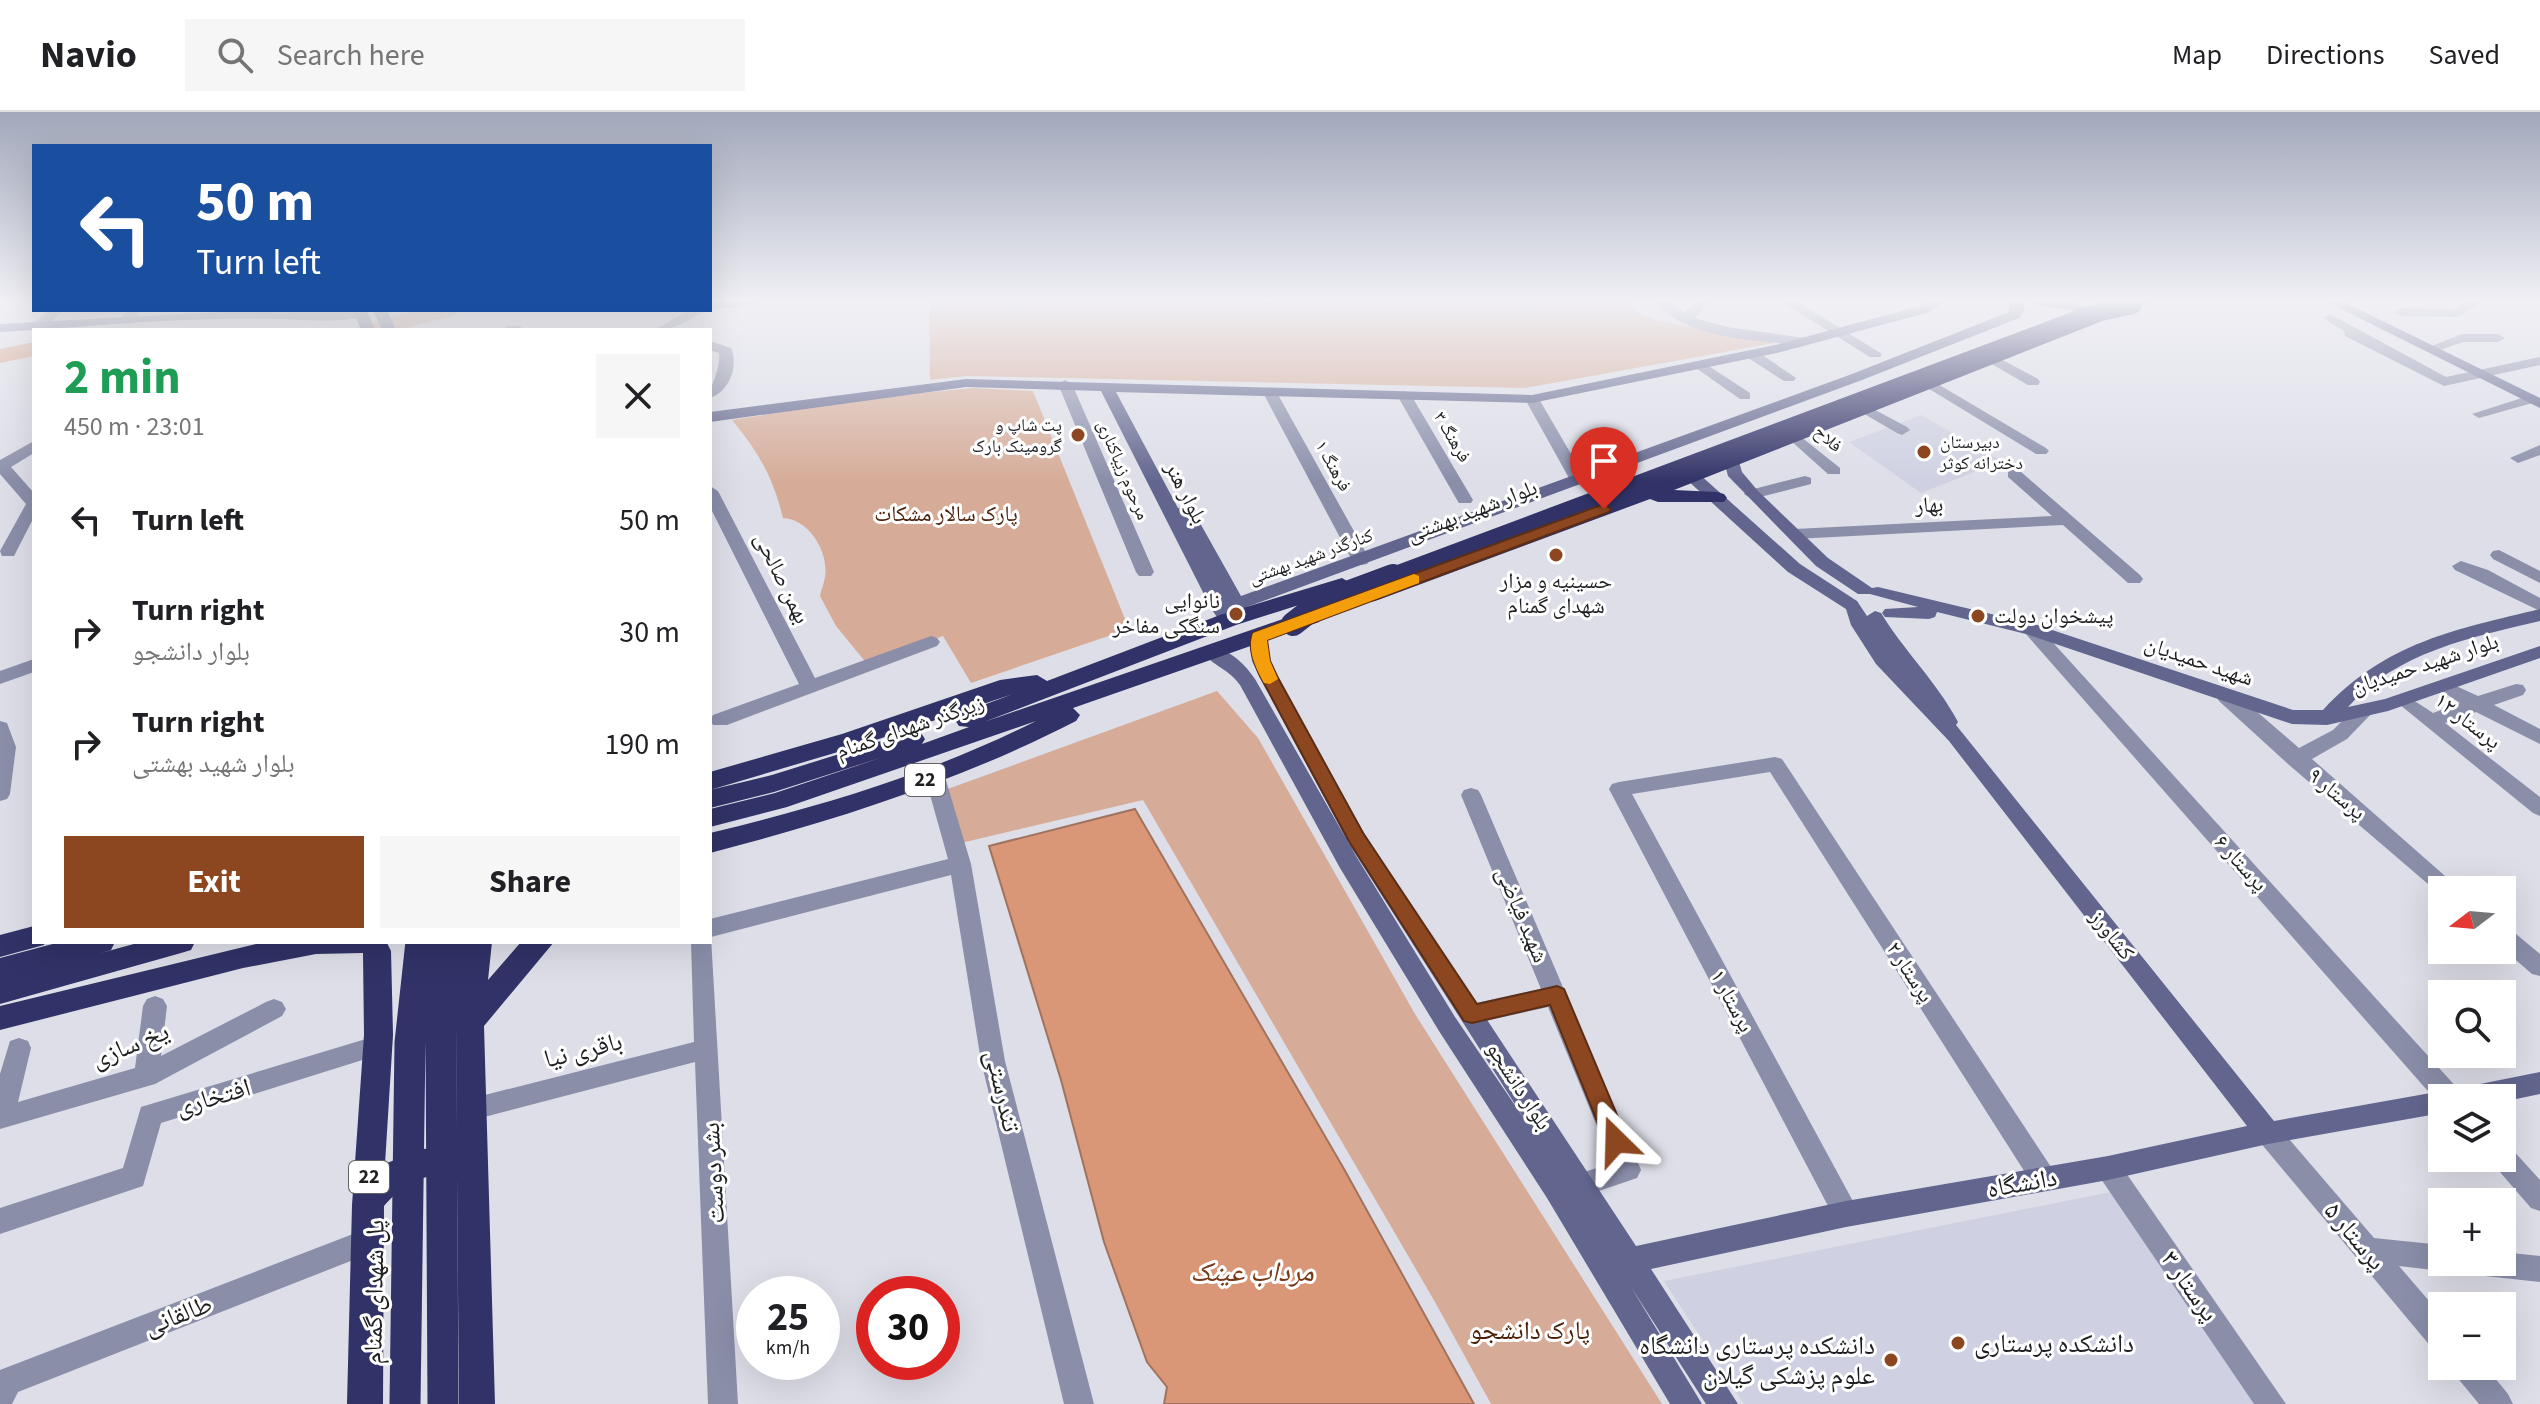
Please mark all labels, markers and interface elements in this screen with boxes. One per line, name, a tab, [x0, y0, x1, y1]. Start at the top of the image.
search box	[185, 19, 745, 91]
text: Navio	[40, 28, 137, 82]
icon: search	[213, 33, 257, 77]
text: Search here	[277, 34, 425, 77]
text: Map	[2172, 35, 2222, 75]
text: Directions	[2266, 35, 2385, 75]
text: Saved	[2429, 35, 2500, 75]
text: 50 m	[196, 163, 314, 242]
icon: left	[64, 176, 168, 280]
text: Turn left	[196, 237, 321, 288]
text: 2 min	[64, 344, 181, 412]
button: close	[596, 354, 680, 438]
street label: فرهنگ ۳	[1427, 407, 1477, 467]
text: 450 m · 23:01	[64, 408, 205, 445]
place label: پت شاپ و گرومینک بارک	[972, 413, 1063, 459]
street label: مرحوم زیباکناری	[1091, 416, 1155, 524]
street label: فلاح	[1808, 420, 1848, 458]
marker: پت شاپ و گرومینک بارک	[1069, 426, 1087, 444]
pin	[1570, 427, 1638, 509]
place label: دبیرستان دخترانه کوثر	[1939, 430, 2023, 476]
street label: فرهنگ ۱	[1309, 436, 1357, 496]
icon: arrive	[1582, 439, 1626, 483]
marker: دبیرستان دخترانه کوثر	[1915, 443, 1933, 461]
street label: بلوار هنر	[1156, 455, 1215, 530]
street label: بلوار شهید بهشتی	[1402, 471, 1542, 551]
street label: بهار	[1913, 488, 1944, 522]
icon: left	[64, 498, 108, 542]
park label: پارک سالار مشکات	[874, 498, 1018, 530]
text: Turn left	[132, 499, 244, 542]
text: 50 m	[619, 499, 680, 542]
street label: کنارگذر شهید بهشتی	[1245, 523, 1377, 591]
street label: بهمن صالحی	[746, 527, 818, 629]
marker: حسینیه و مزار شهدای گمنام	[1547, 546, 1565, 564]
place label: حسینیه و مزار شهدای گمنام	[1499, 565, 1612, 622]
place label: نانوایی سنگکی مفاخر	[1111, 585, 1220, 642]
text: Turn right	[132, 589, 264, 632]
place label: پیشخوان دولت	[1994, 600, 2114, 632]
marker: نانوایی سنگکی مفاخر	[1227, 605, 1245, 623]
marker: پیشخوان دولت	[1969, 607, 1987, 625]
icon: right	[64, 610, 108, 654]
text: 30 m	[619, 611, 680, 654]
street label: بلوار شهید حمیدیان	[2347, 625, 2503, 703]
street label: شهید حمیدیان	[2140, 627, 2258, 695]
text: بلوار دانشجو	[132, 633, 250, 670]
street label: پرستار ۱۲	[2428, 685, 2508, 757]
street label: زیرگذر شهدای گمنام	[832, 687, 988, 767]
text: Turn right	[132, 701, 264, 744]
icon: right	[64, 722, 108, 766]
text: 190 m	[604, 723, 680, 766]
text: بلوار شهید بهشتی	[132, 745, 295, 782]
street label: پرستار ۹	[2301, 760, 2373, 828]
road number: 22	[905, 764, 945, 796]
street label: پرستار ۶	[2207, 827, 2275, 899]
button: Exit	[64, 836, 364, 928]
button: Share	[380, 836, 680, 928]
street label: شهید فیاضی	[1488, 862, 1556, 968]
north arrow	[2428, 876, 2516, 964]
map controls	[2428, 876, 2516, 1380]
street label: کشاورز	[2081, 902, 2142, 967]
street label: پرستار ۲	[1878, 935, 1942, 1009]
street label: پرستار ۱	[1702, 964, 1762, 1038]
button: search	[2428, 980, 2516, 1068]
street label: یخ سازی	[85, 1013, 175, 1077]
street label: باقری نیا	[540, 1022, 626, 1078]
street label: بلوار دانشجو	[1478, 1035, 1560, 1137]
street label: تندرستی	[976, 1046, 1030, 1136]
street label: افتخاری	[171, 1069, 255, 1125]
button: layers	[2428, 1084, 2516, 1172]
position arrow	[1574, 1099, 1658, 1183]
street label: بشر دوست	[692, 1121, 734, 1225]
street label: دانشگاه	[1984, 1159, 2060, 1207]
road number: 22	[349, 1161, 389, 1193]
button: +	[2428, 1188, 2516, 1276]
street label: پرستار ۵	[2315, 1194, 2395, 1278]
street label: پل شهدای گمنام	[354, 1219, 394, 1365]
street label: پرستار ۳	[2152, 1243, 2228, 1329]
water label: مرداب عینک	[1190, 1252, 1314, 1292]
speed limit sign: 30	[856, 1276, 960, 1380]
street label: طالقانی	[138, 1285, 218, 1345]
text: 25	[767, 1289, 809, 1346]
button: −	[2428, 1292, 2516, 1380]
park label: پارک دانشجو	[1470, 1312, 1590, 1349]
place label: دانشکده پرستاری	[1974, 1325, 2134, 1362]
place label: دانشکده پرستاری دانشگاه علوم پزشکی گیلان	[1639, 1327, 1875, 1394]
text: km/h	[766, 1334, 810, 1362]
marker: دانشکده پرستاری	[1949, 1334, 1967, 1352]
marker: دانشکده پرستاری دانشگاه علوم پزشکی گیلان	[1882, 1351, 1900, 1369]

